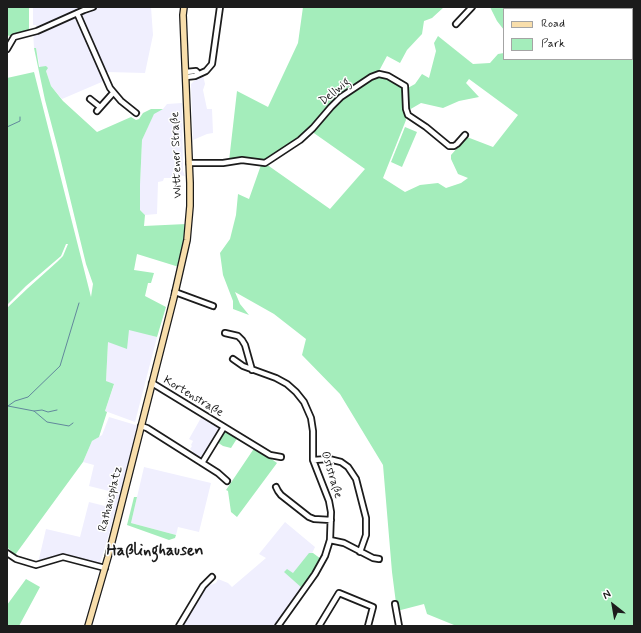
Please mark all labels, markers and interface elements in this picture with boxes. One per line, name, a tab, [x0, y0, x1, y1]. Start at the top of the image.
legend	[503, 8, 633, 60]
text: Road	[541, 16, 565, 32]
text: Park	[541, 36, 565, 52]
street label: Dellwig	[317, 75, 353, 109]
street label: Wittener Straße	[168, 111, 186, 199]
street label: Kortenstraße	[160, 373, 226, 421]
street label: Oststraße	[317, 450, 345, 500]
street label: Rathausplatz	[96, 465, 126, 533]
district label: Haßlinghausen	[106, 542, 204, 562]
north arrow	[593, 585, 633, 625]
text: N	[600, 587, 614, 603]

